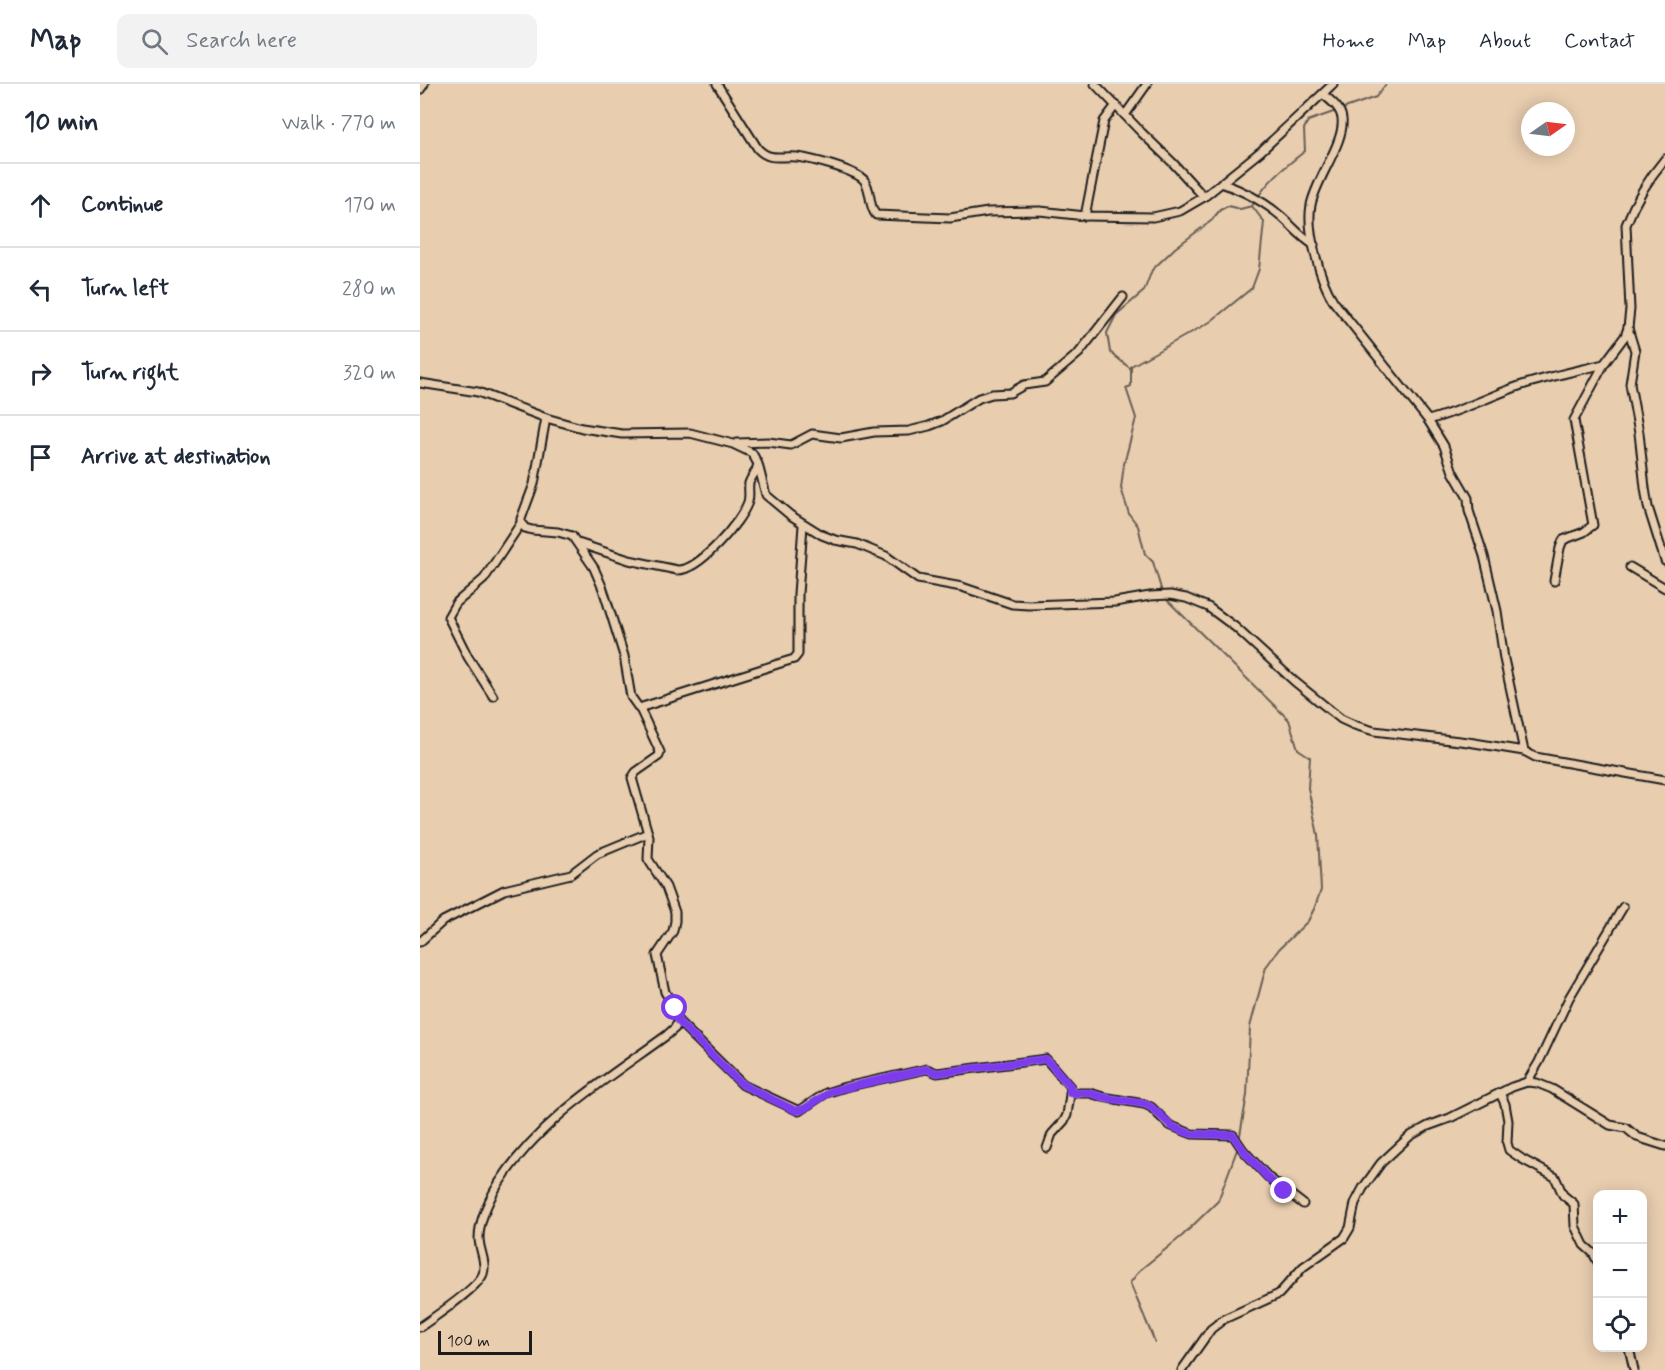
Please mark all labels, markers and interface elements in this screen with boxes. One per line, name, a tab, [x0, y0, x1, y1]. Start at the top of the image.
search box	[117, 14, 537, 68]
text: Map	[30, 23, 81, 60]
icon: search	[138, 25, 171, 58]
text: Search here	[186, 27, 297, 55]
text: Home	[1323, 27, 1375, 55]
text: Map	[1408, 27, 1446, 55]
text: About	[1479, 27, 1531, 55]
text: Contact	[1564, 27, 1635, 55]
north arrow	[1521, 102, 1575, 156]
text: 10 min	[24, 106, 99, 140]
text: Walk · 770 m	[282, 110, 396, 137]
icon: ahead	[24, 189, 57, 222]
text: Continue	[81, 191, 163, 219]
text: 170 m	[344, 192, 396, 219]
icon: left	[24, 273, 57, 306]
text: Turn left	[81, 275, 169, 303]
text: 280 m	[342, 276, 396, 303]
icon: right	[24, 357, 57, 390]
text: Turn right	[81, 359, 179, 387]
text: 320 m	[343, 360, 396, 387]
icon: arrive	[24, 441, 57, 474]
text: Arrive at destination	[81, 443, 271, 471]
route start	[661, 994, 687, 1020]
route end	[1270, 1177, 1296, 1203]
map controls	[1593, 1190, 1647, 1352]
button: +	[1593, 1190, 1647, 1244]
button: −	[1593, 1244, 1647, 1298]
button: locate	[1593, 1298, 1647, 1352]
scale bar	[438, 1328, 532, 1356]
text: 100 m	[447, 1331, 490, 1352]

